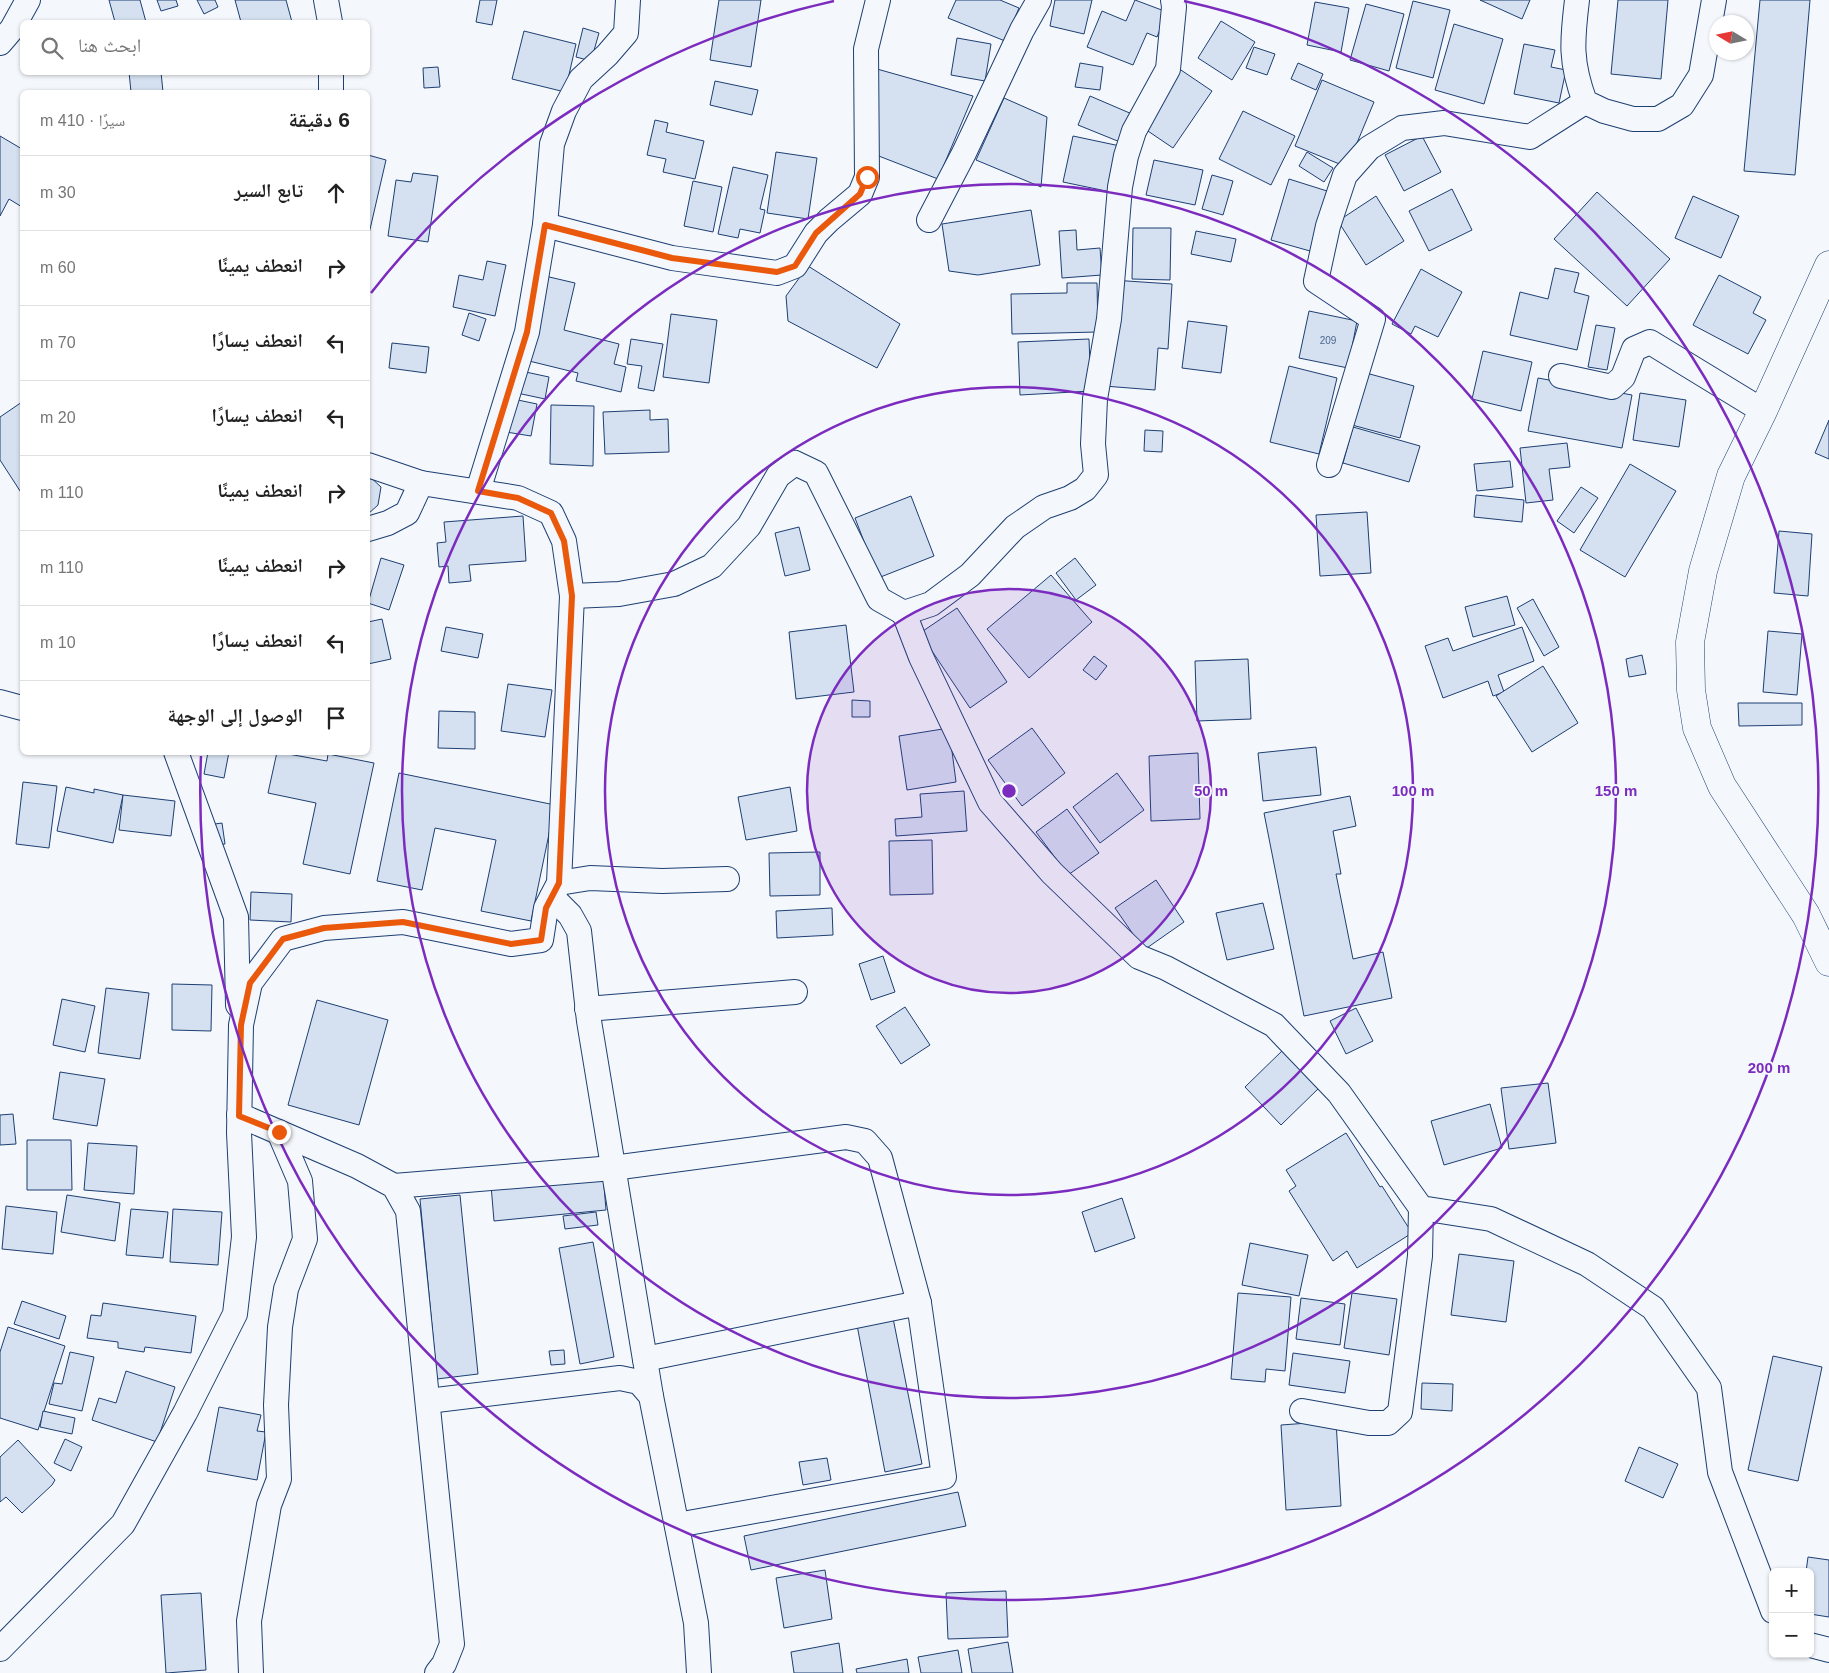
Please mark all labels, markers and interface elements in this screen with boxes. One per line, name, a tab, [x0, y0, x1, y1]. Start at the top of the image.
north arrow	[1709, 15, 1754, 60]
search box	[20, 20, 370, 75]
icon: search	[38, 34, 66, 62]
text: ابحث هنا	[78, 35, 141, 56]
text: 6 دقيقة	[288, 108, 350, 131]
text: سيرًا · 410 m	[40, 112, 125, 129]
route start	[856, 166, 879, 189]
icon: ahead	[322, 179, 350, 207]
text: تابع السير	[234, 180, 303, 201]
text: 30 m	[40, 184, 76, 201]
icon: right	[322, 254, 350, 282]
text: انعطف يمينًا	[217, 255, 303, 276]
text: 60 m	[40, 259, 76, 276]
icon: left	[322, 329, 350, 357]
text: انعطف يسارًا	[212, 330, 303, 351]
text: 70 m	[40, 334, 76, 351]
house number: 209	[1320, 335, 1337, 346]
icon: left	[322, 404, 350, 432]
text: انعطف يسارًا	[212, 405, 303, 426]
text: 20 m	[40, 409, 76, 426]
icon: right	[322, 479, 350, 507]
text: انعطف يمينًا	[217, 480, 303, 501]
text: 110 m	[40, 484, 83, 501]
icon: right	[322, 554, 350, 582]
text: انعطف يمينًا	[217, 555, 303, 576]
text: 110 m	[40, 559, 83, 576]
icon: left	[322, 629, 350, 657]
text: انعطف يسارًا	[212, 630, 303, 651]
text: 10 m	[40, 634, 76, 651]
icon: arrive	[322, 704, 350, 732]
text: الوصول إلى الوجهة	[167, 705, 303, 726]
centre of rings	[1000, 782, 1018, 800]
text: 50 m	[1194, 782, 1228, 799]
text: 100 m	[1392, 782, 1434, 799]
text: 150 m	[1595, 782, 1637, 799]
text: 200 m	[1748, 1059, 1790, 1076]
route end	[268, 1121, 291, 1144]
map controls	[1769, 1568, 1814, 1658]
button: +	[1769, 1568, 1814, 1613]
button: −	[1769, 1613, 1814, 1658]

